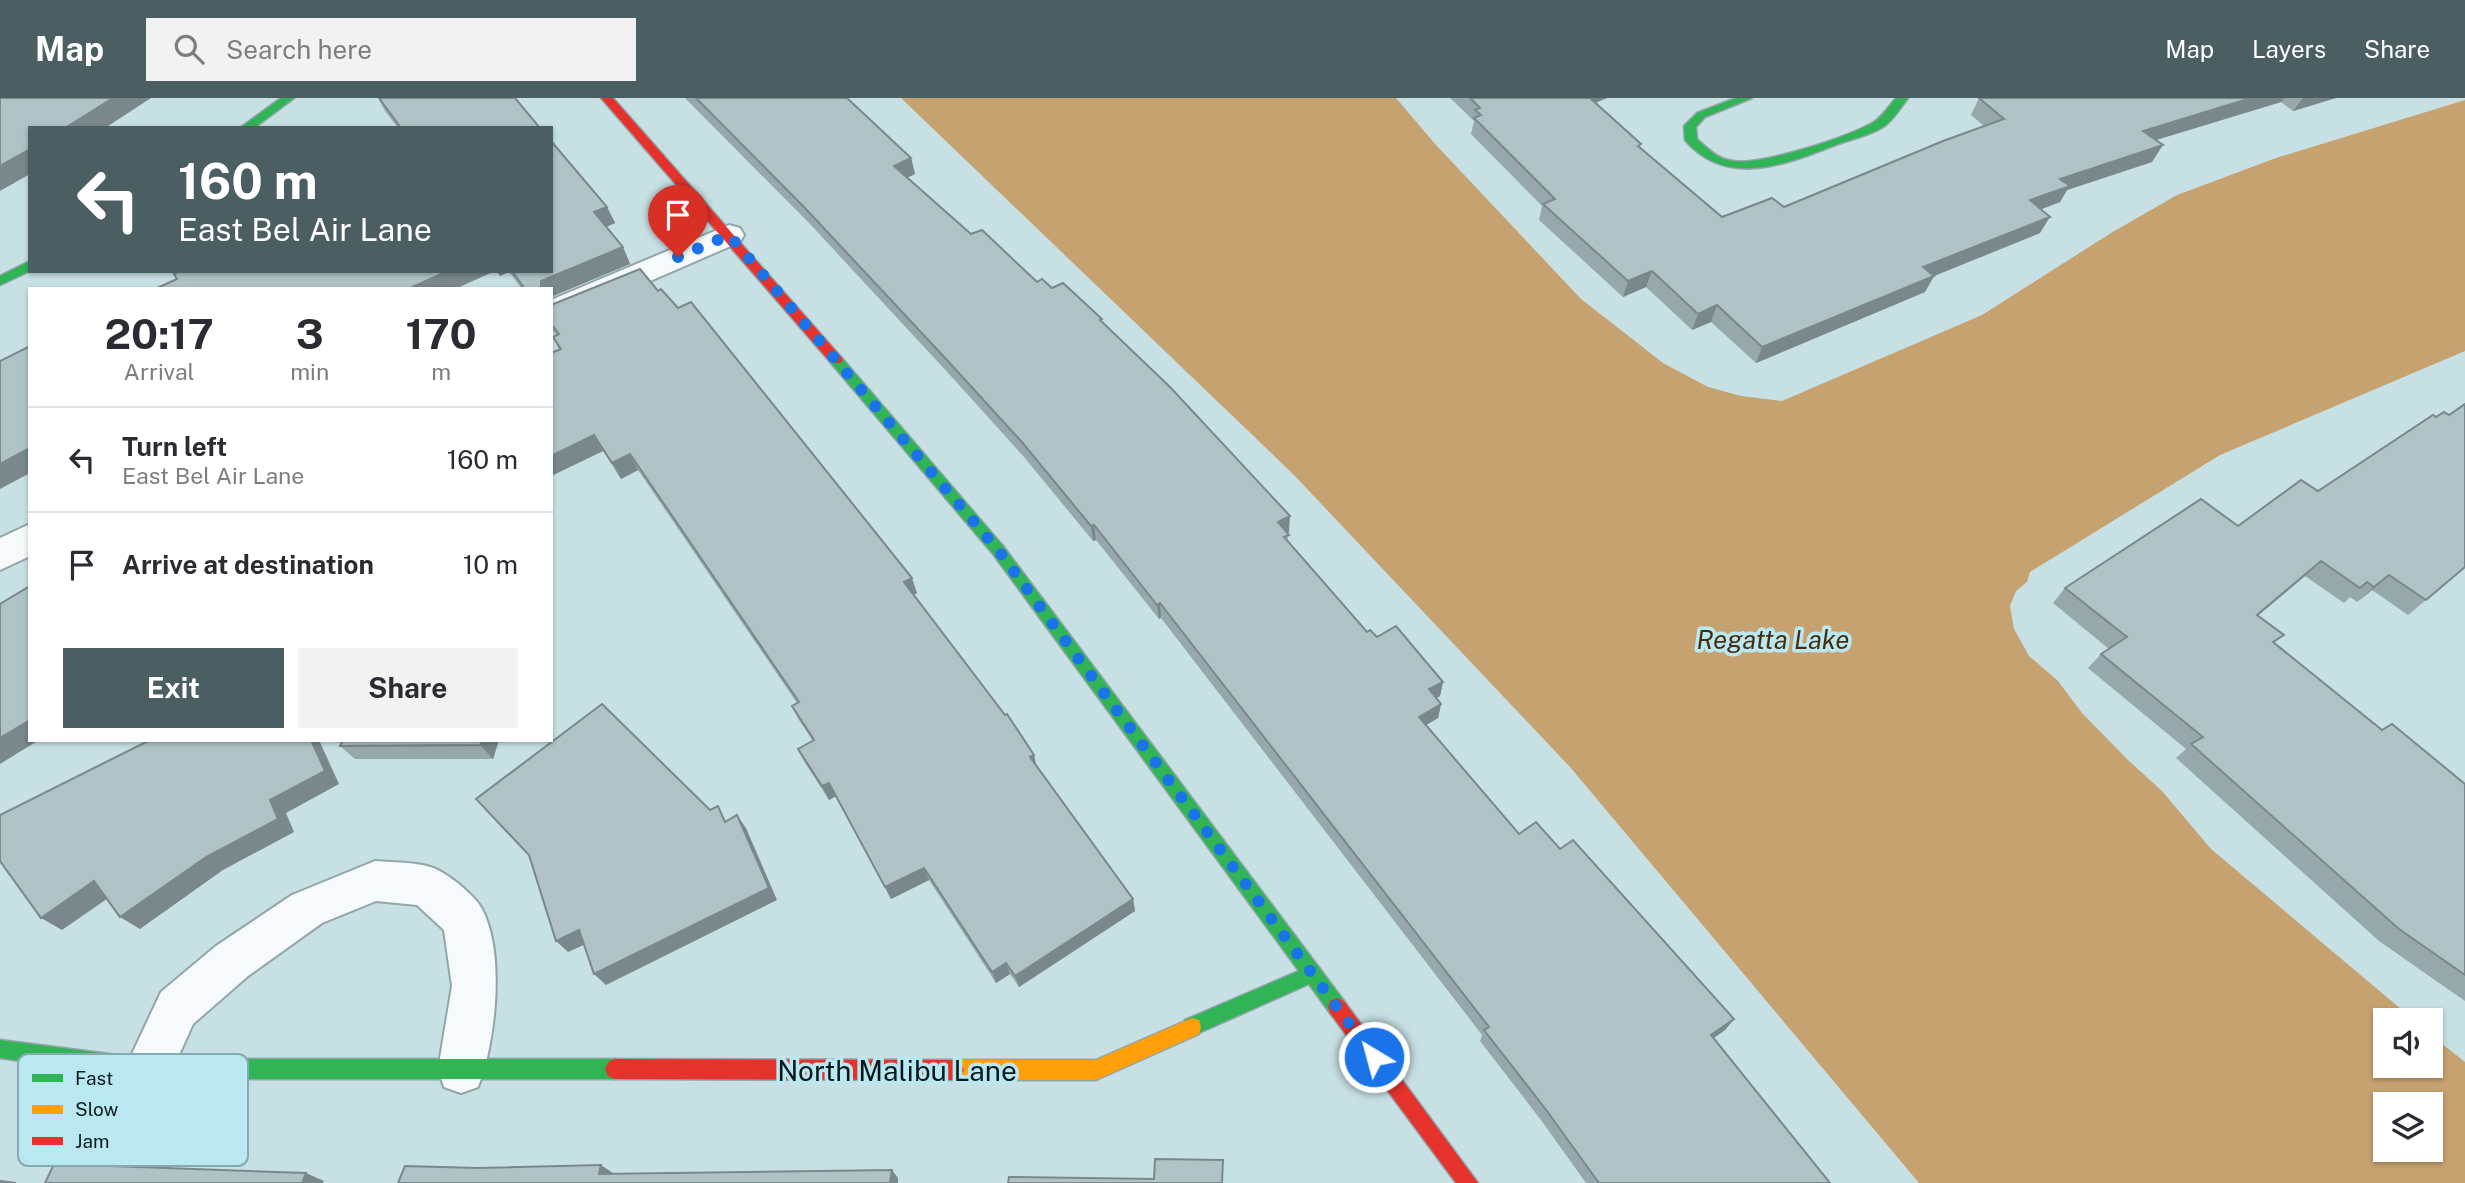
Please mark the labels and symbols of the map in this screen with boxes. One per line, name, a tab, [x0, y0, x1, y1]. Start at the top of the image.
pin	[648, 185, 708, 257]
water label: Regatta Lake	[1697, 624, 1849, 655]
position arrow	[1337, 1020, 1411, 1094]
legend	[18, 1054, 248, 1166]
street label: North Malibu Lane	[777, 1054, 1017, 1087]
text: Fast	[75, 1067, 113, 1089]
text: Slow	[75, 1098, 119, 1120]
text: Jam	[75, 1130, 109, 1152]

